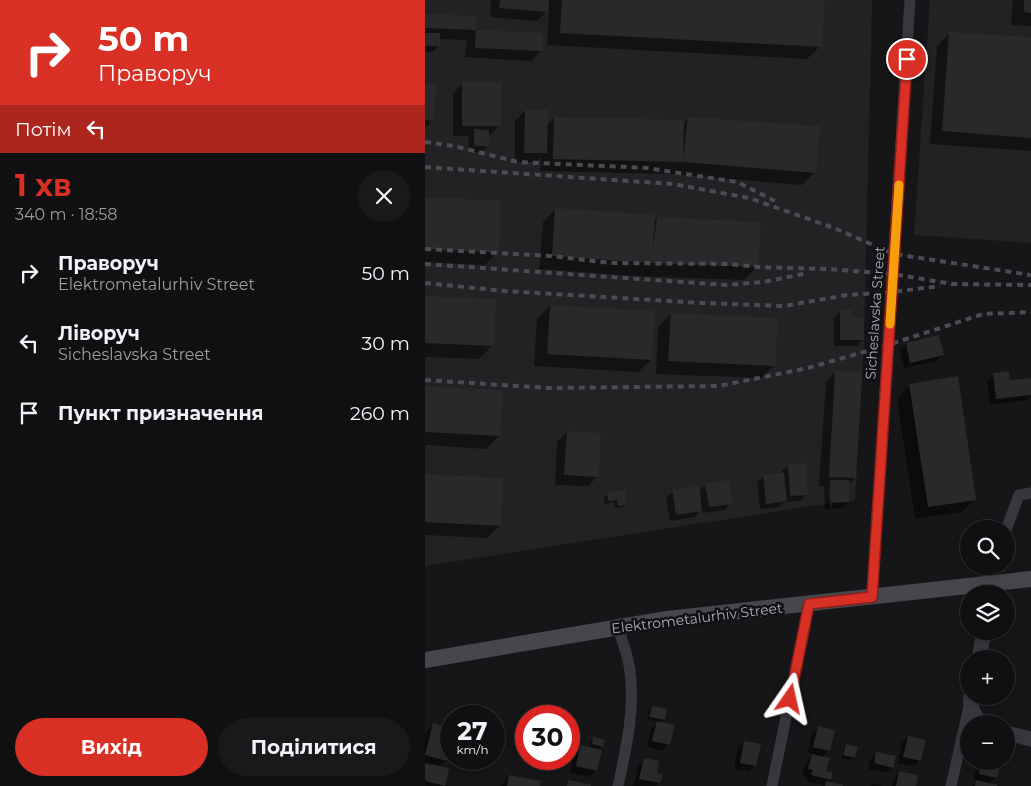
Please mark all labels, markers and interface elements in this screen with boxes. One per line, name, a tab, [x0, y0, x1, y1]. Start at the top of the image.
text: 50 m	[98, 17, 189, 60]
icon: right	[15, 20, 80, 85]
pin	[886, 38, 928, 80]
icon: arrive	[893, 45, 921, 73]
text: Праворуч	[98, 60, 212, 87]
icon: left	[82, 115, 110, 143]
text: Потім	[15, 118, 72, 141]
text: 1 хв	[15, 167, 72, 204]
button: close	[358, 170, 410, 222]
text: 340 m · 18:58	[15, 205, 117, 224]
street label: Sicheslavska Street	[861, 245, 889, 380]
text: Праворуч	[58, 252, 159, 275]
icon: right	[15, 259, 43, 287]
text: 50 m	[362, 262, 410, 285]
text: Elektrometalurhiv Street	[58, 275, 255, 294]
text: Ліворуч	[58, 322, 140, 345]
icon: left	[15, 329, 43, 357]
text: 30 m	[362, 332, 410, 355]
text: Sicheslavska Street	[58, 345, 211, 364]
icon: arrive	[15, 399, 43, 427]
text: Пункт призначення	[58, 402, 264, 425]
text: 260 m	[350, 402, 410, 425]
map controls	[960, 520, 1015, 770]
button: search	[960, 520, 1015, 575]
button: layers	[960, 585, 1015, 640]
street label: Elektrometalurhiv Street	[610, 599, 784, 637]
button: +	[960, 650, 1015, 705]
position arrow	[763, 672, 815, 724]
speed limit sign: 30	[515, 705, 580, 770]
button: −	[960, 715, 1015, 770]
text: 27	[457, 716, 488, 746]
button: Вихід	[15, 718, 208, 776]
button: Поділитися	[218, 718, 410, 776]
text: km/h	[456, 742, 489, 757]

